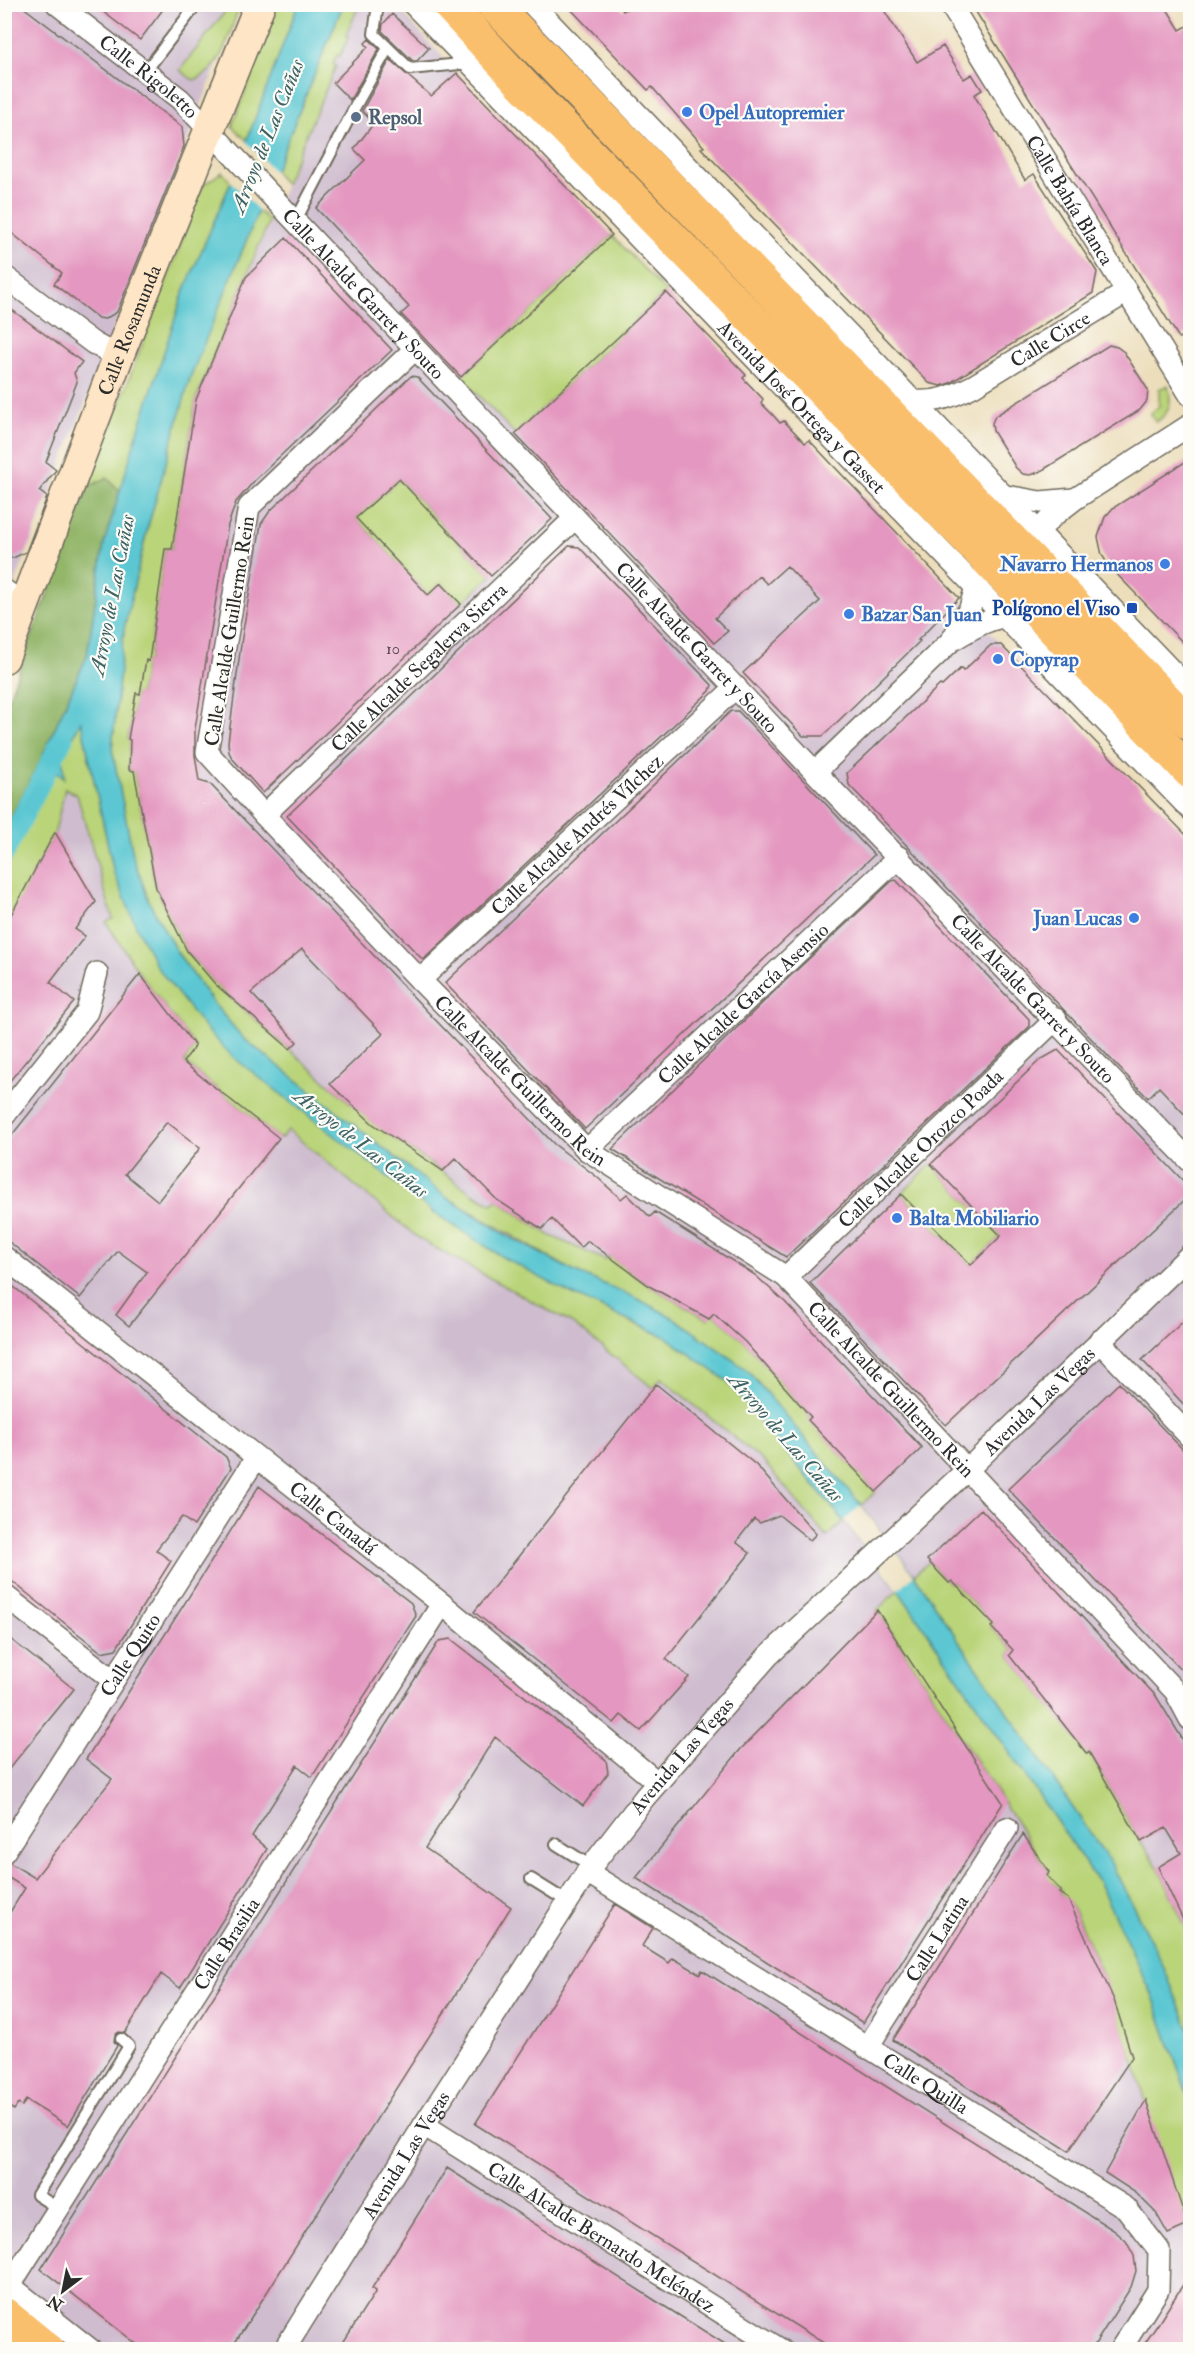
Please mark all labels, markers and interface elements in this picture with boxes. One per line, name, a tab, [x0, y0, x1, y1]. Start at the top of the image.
street label: Calle Rigoletto	[94, 29, 204, 124]
water label: Arroyo de Las Cañas	[224, 54, 311, 219]
place label: Opel Autopremier	[699, 100, 845, 126]
place label: Repsol	[368, 105, 423, 131]
marker: Opel Autopremier	[680, 105, 694, 119]
marker: Repsol	[349, 110, 363, 124]
street label: Calle Bahía Blanca	[1020, 131, 1120, 271]
street label: Calle Alcalde Garret y Souto	[277, 203, 450, 385]
street label: Calle Rosamunda	[93, 261, 167, 399]
street label: Calle Circe	[1006, 306, 1095, 373]
street label: Avenida José Ortega y Gasset	[712, 315, 891, 500]
water label: Arroyo de Las Cañas	[83, 511, 142, 680]
street label: Calle Alcalde Guillermo Rein	[199, 514, 260, 748]
place label: Navarro Hermanos	[999, 552, 1153, 577]
street label: Calle Alcalde Garret y Souto	[610, 557, 784, 738]
marker: Navarro Hermanos	[1158, 557, 1172, 571]
street label: Calle Alcalde Segalerva Sierra	[326, 577, 513, 758]
place label: Polígono el Viso	[992, 596, 1120, 622]
marker: Polígono el Viso	[1125, 601, 1139, 615]
place label: Bazar San Juan	[861, 602, 983, 627]
marker: Bazar San Juan	[842, 607, 856, 621]
house number: 10	[386, 639, 400, 659]
place label: Copyrap	[1010, 647, 1079, 673]
marker: Copyrap	[991, 652, 1005, 666]
street label: Calle Alcalde Andrés Vílchez	[486, 749, 669, 921]
place label: Juan Lucas	[1032, 906, 1122, 931]
street label: Calle Alcalde Garret y Souto	[945, 908, 1120, 1089]
marker: Juan Lucas	[1127, 911, 1141, 925]
street label: Calle Alcalde García Asensio	[653, 918, 834, 1090]
street label: Calle Alcalde Guillermo Rein	[429, 990, 611, 1172]
street label: Calle Alcalde Orozco Poada	[833, 1064, 1009, 1234]
water label: Arroyo de Las Cañas	[287, 1081, 434, 1205]
place label: Balta Mobiliario	[909, 1206, 1039, 1231]
marker: Balta Mobiliario	[890, 1211, 904, 1225]
street label: Calle Alcalde Guillermo Rein	[802, 1296, 980, 1483]
street label: Avenida Las Vegas	[977, 1341, 1101, 1462]
water label: Arroyo de Las Cañas	[721, 1365, 850, 1509]
street label: Calle Canadá	[284, 1476, 382, 1561]
street label: Calle Quito	[95, 1609, 166, 1702]
street label: Avenida Las Vegas	[624, 1692, 739, 1820]
street label: Calle Latina	[900, 1890, 975, 1987]
street label: Calle Brasilia	[188, 1892, 266, 1995]
street label: Calle Quilla	[878, 2047, 974, 2120]
street label: Avenida Las Vegas	[356, 2086, 456, 2225]
street label: Calle Alcalde Bernardo Meléndez	[483, 2156, 720, 2319]
north arrow	[33, 2261, 93, 2321]
text: N	[44, 2290, 68, 2316]

